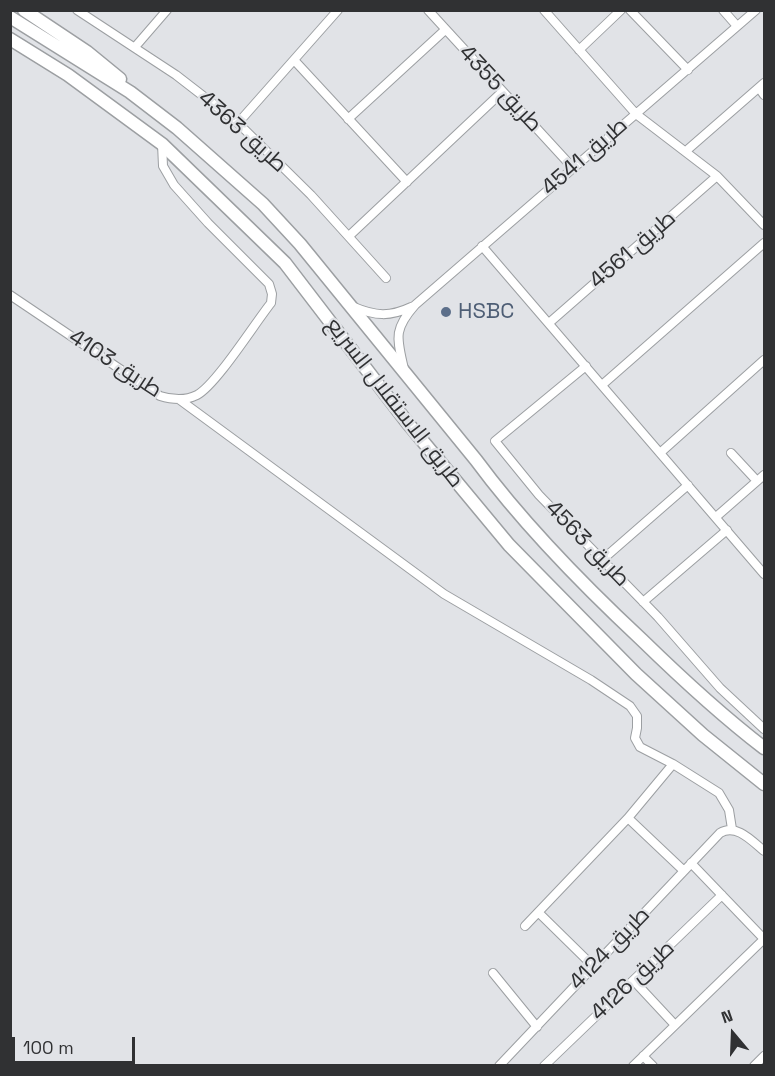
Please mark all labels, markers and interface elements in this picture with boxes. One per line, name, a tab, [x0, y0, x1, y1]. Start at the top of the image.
street label: طريق 4355	[453, 40, 547, 138]
street label: طريق 4363	[192, 85, 292, 179]
street label: طريق 4541	[537, 113, 633, 201]
street label: طريق 4561	[585, 205, 681, 295]
place label: HSBC	[458, 299, 514, 325]
marker: HSBC	[439, 305, 453, 319]
street label: طريق الاستقلال السريع	[319, 313, 469, 493]
street label: طريق 4103	[63, 324, 167, 404]
street label: طريق 4563	[539, 495, 635, 593]
street label: طريق 4124	[564, 902, 656, 996]
street label: طريق 4126	[586, 936, 680, 1026]
north arrow	[703, 1004, 763, 1064]
text: N	[718, 1005, 735, 1028]
scale bar	[15, 1025, 138, 1063]
text: 100 m	[23, 1036, 74, 1059]

